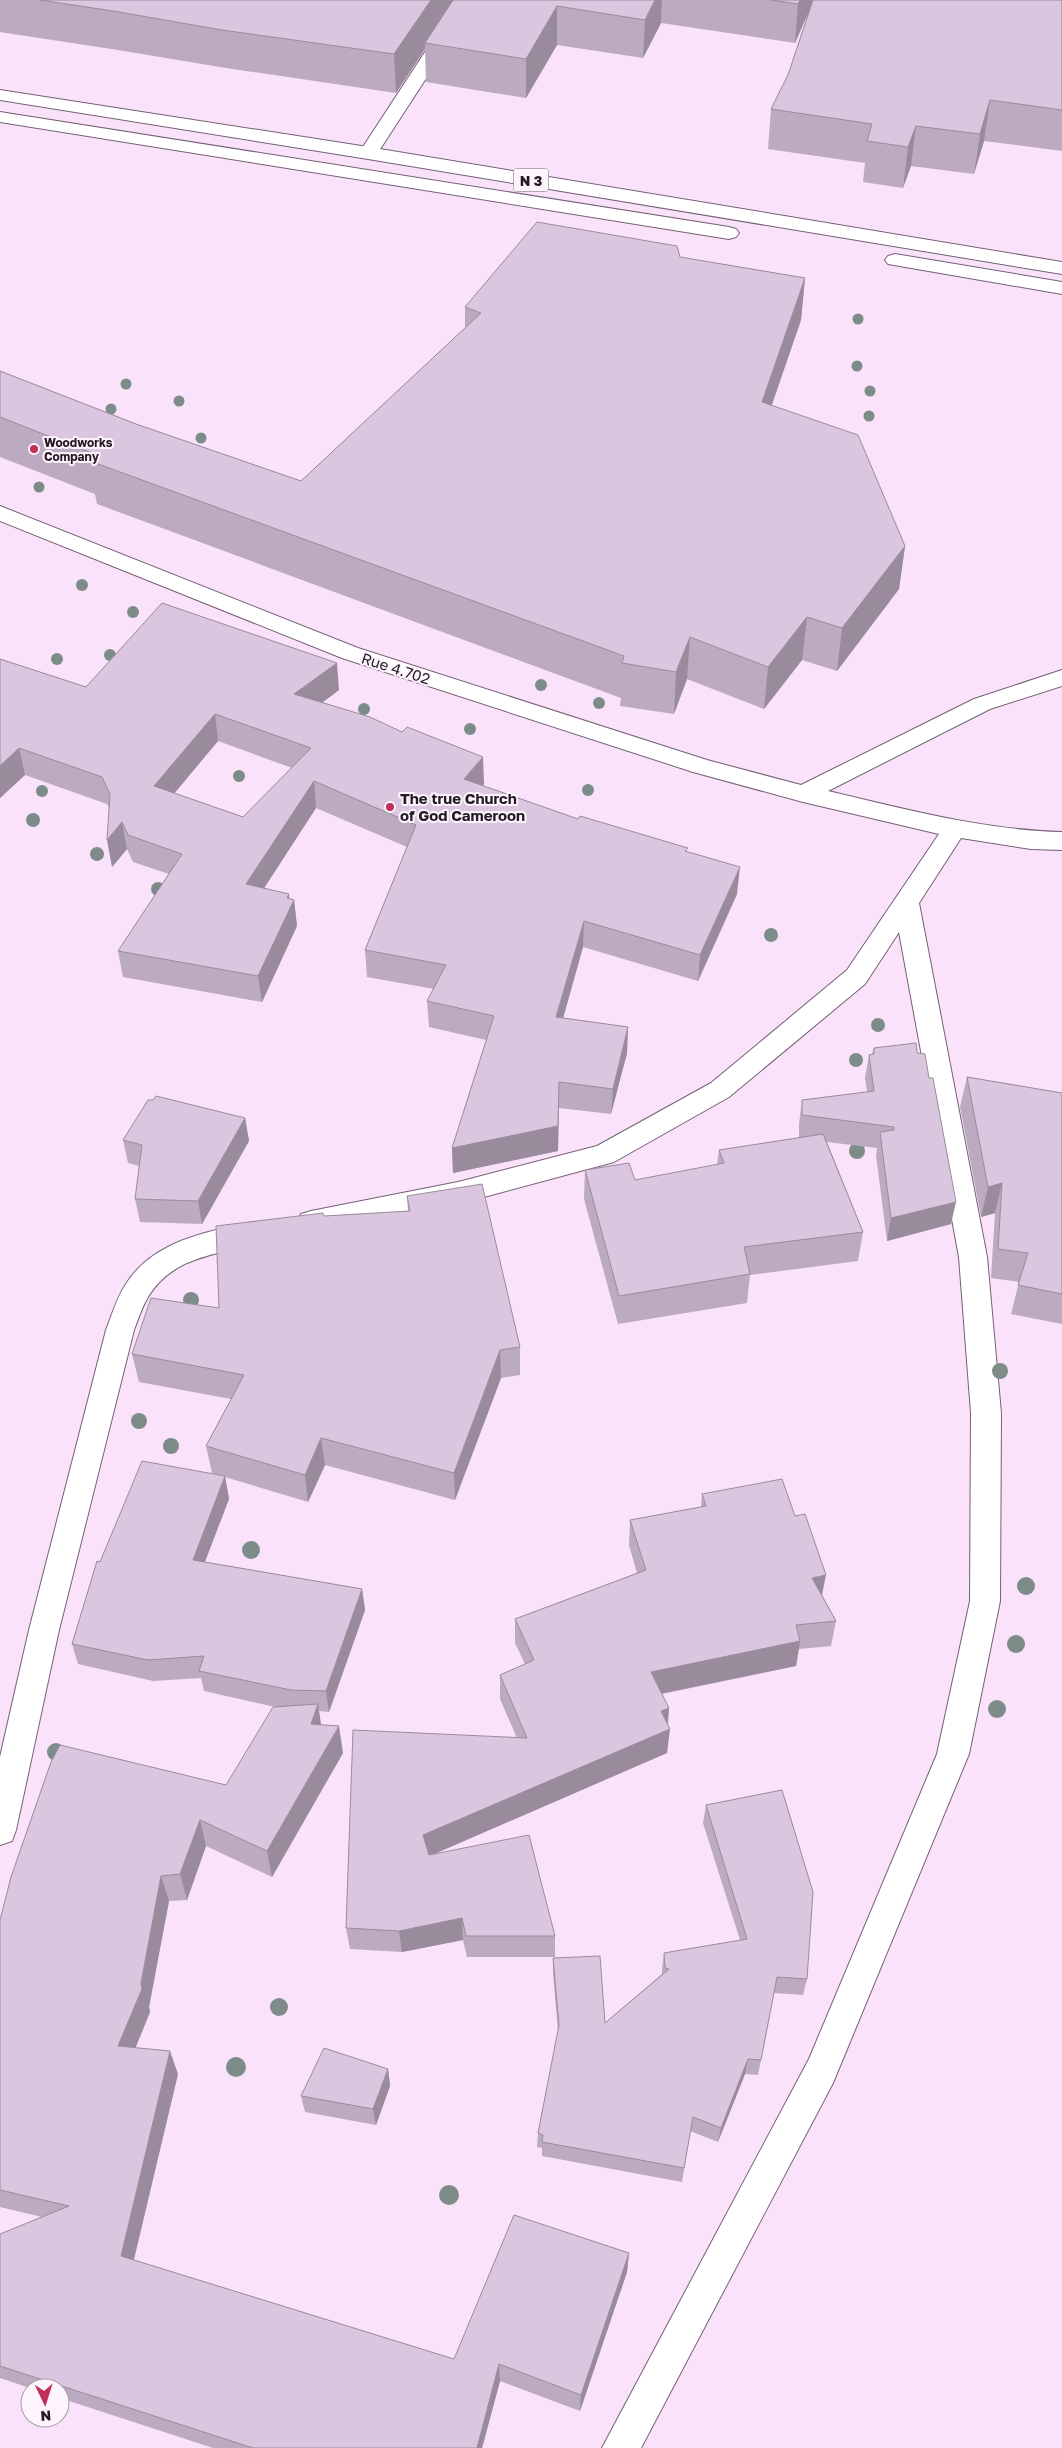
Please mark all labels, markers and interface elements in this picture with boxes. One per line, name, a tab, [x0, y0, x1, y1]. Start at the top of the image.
road number: N 3	[514, 168, 548, 192]
place label: Woodworks Company	[44, 435, 113, 464]
marker: Woodworks Company	[28, 443, 40, 455]
street label: Rue 4.702	[359, 648, 433, 688]
place label: The true Church of God Cameroon	[400, 789, 525, 824]
marker: The true Church of God Cameroon	[384, 801, 396, 813]
north arrow	[20, 2378, 70, 2428]
text: N	[40, 2408, 52, 2425]

